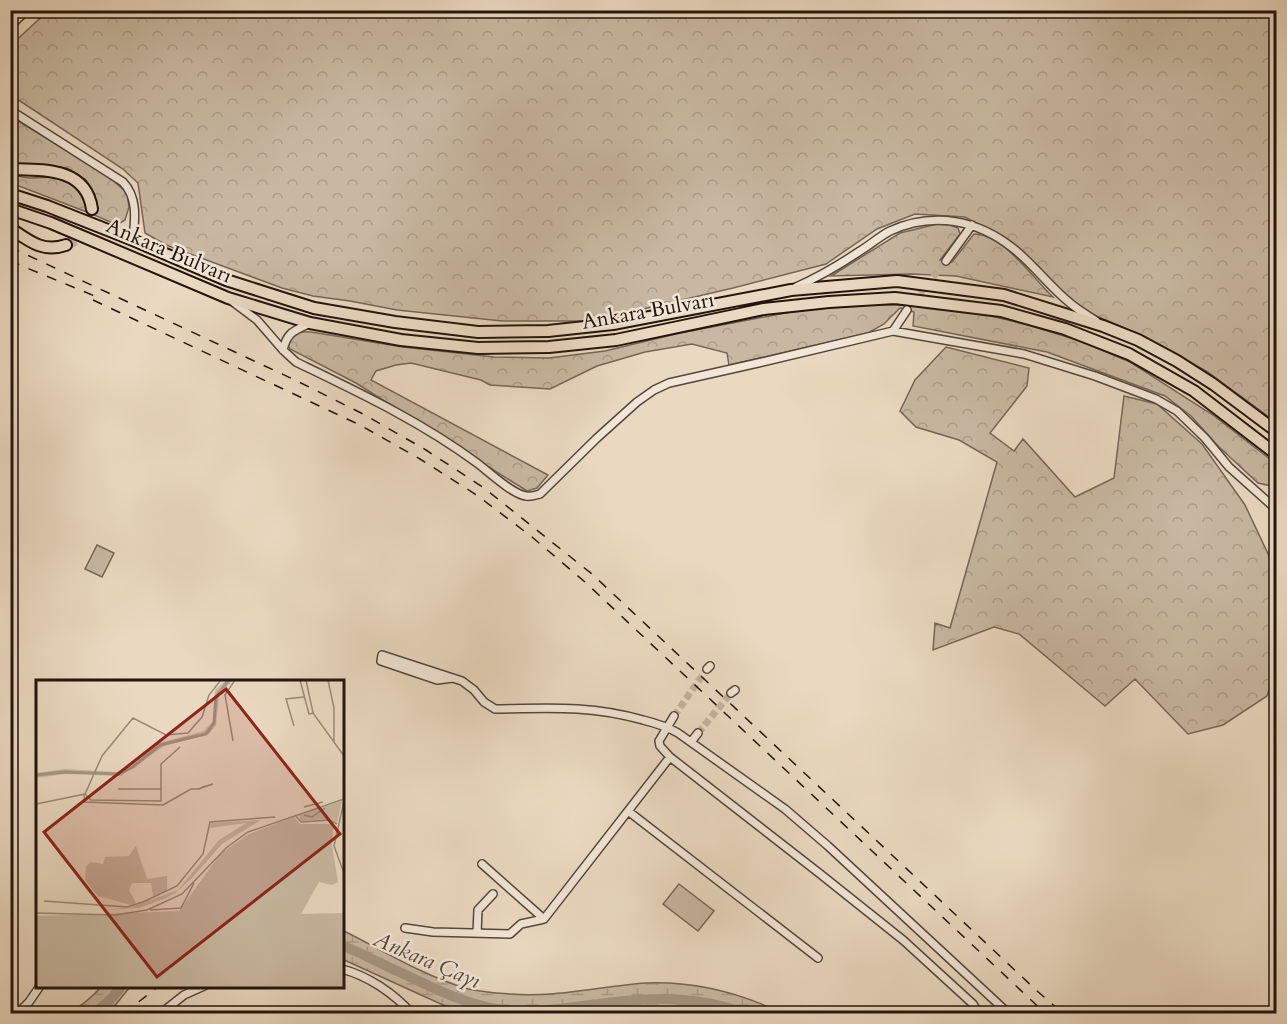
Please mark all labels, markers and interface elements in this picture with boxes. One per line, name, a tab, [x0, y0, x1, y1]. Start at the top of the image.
street label: Ankara Bulvarı	[102, 211, 236, 291]
street label: Ankara Bulvarı	[580, 285, 717, 337]
inset map	[36, 680, 344, 988]
water label: Ankara Çayı	[368, 924, 485, 996]

